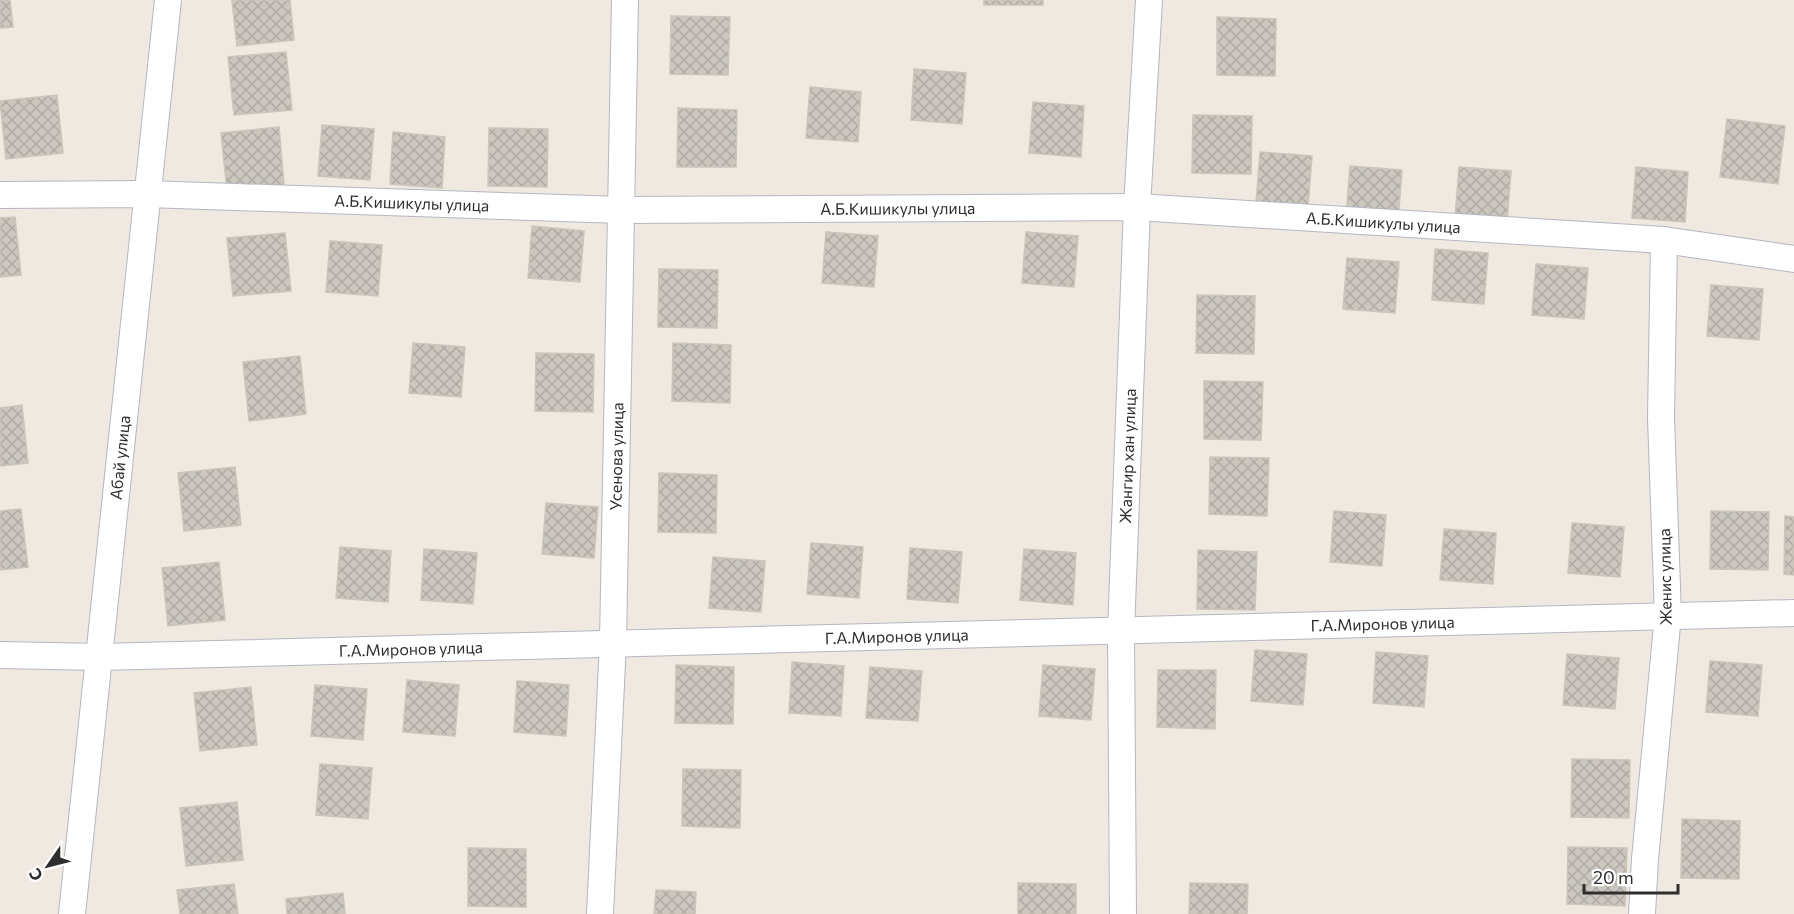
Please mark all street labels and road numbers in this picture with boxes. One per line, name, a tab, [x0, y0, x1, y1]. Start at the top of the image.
street label: А.Б.Кишикулы улица	[334, 190, 490, 215]
street label: А.Б.Кишикулы улица	[820, 198, 975, 218]
street label: А.Б.Кишикулы улица	[1305, 208, 1461, 236]
street label: Жангир хан улица	[1115, 388, 1139, 524]
street label: Усенова улица	[605, 402, 626, 511]
street label: Абай улица	[106, 414, 133, 501]
street label: Женис улица	[1654, 528, 1675, 626]
street label: Г.А.Миронов улица	[1310, 612, 1455, 635]
street label: Г.А.Миронов улица	[824, 624, 969, 647]
street label: Г.А.Миронов улица	[339, 637, 483, 660]

